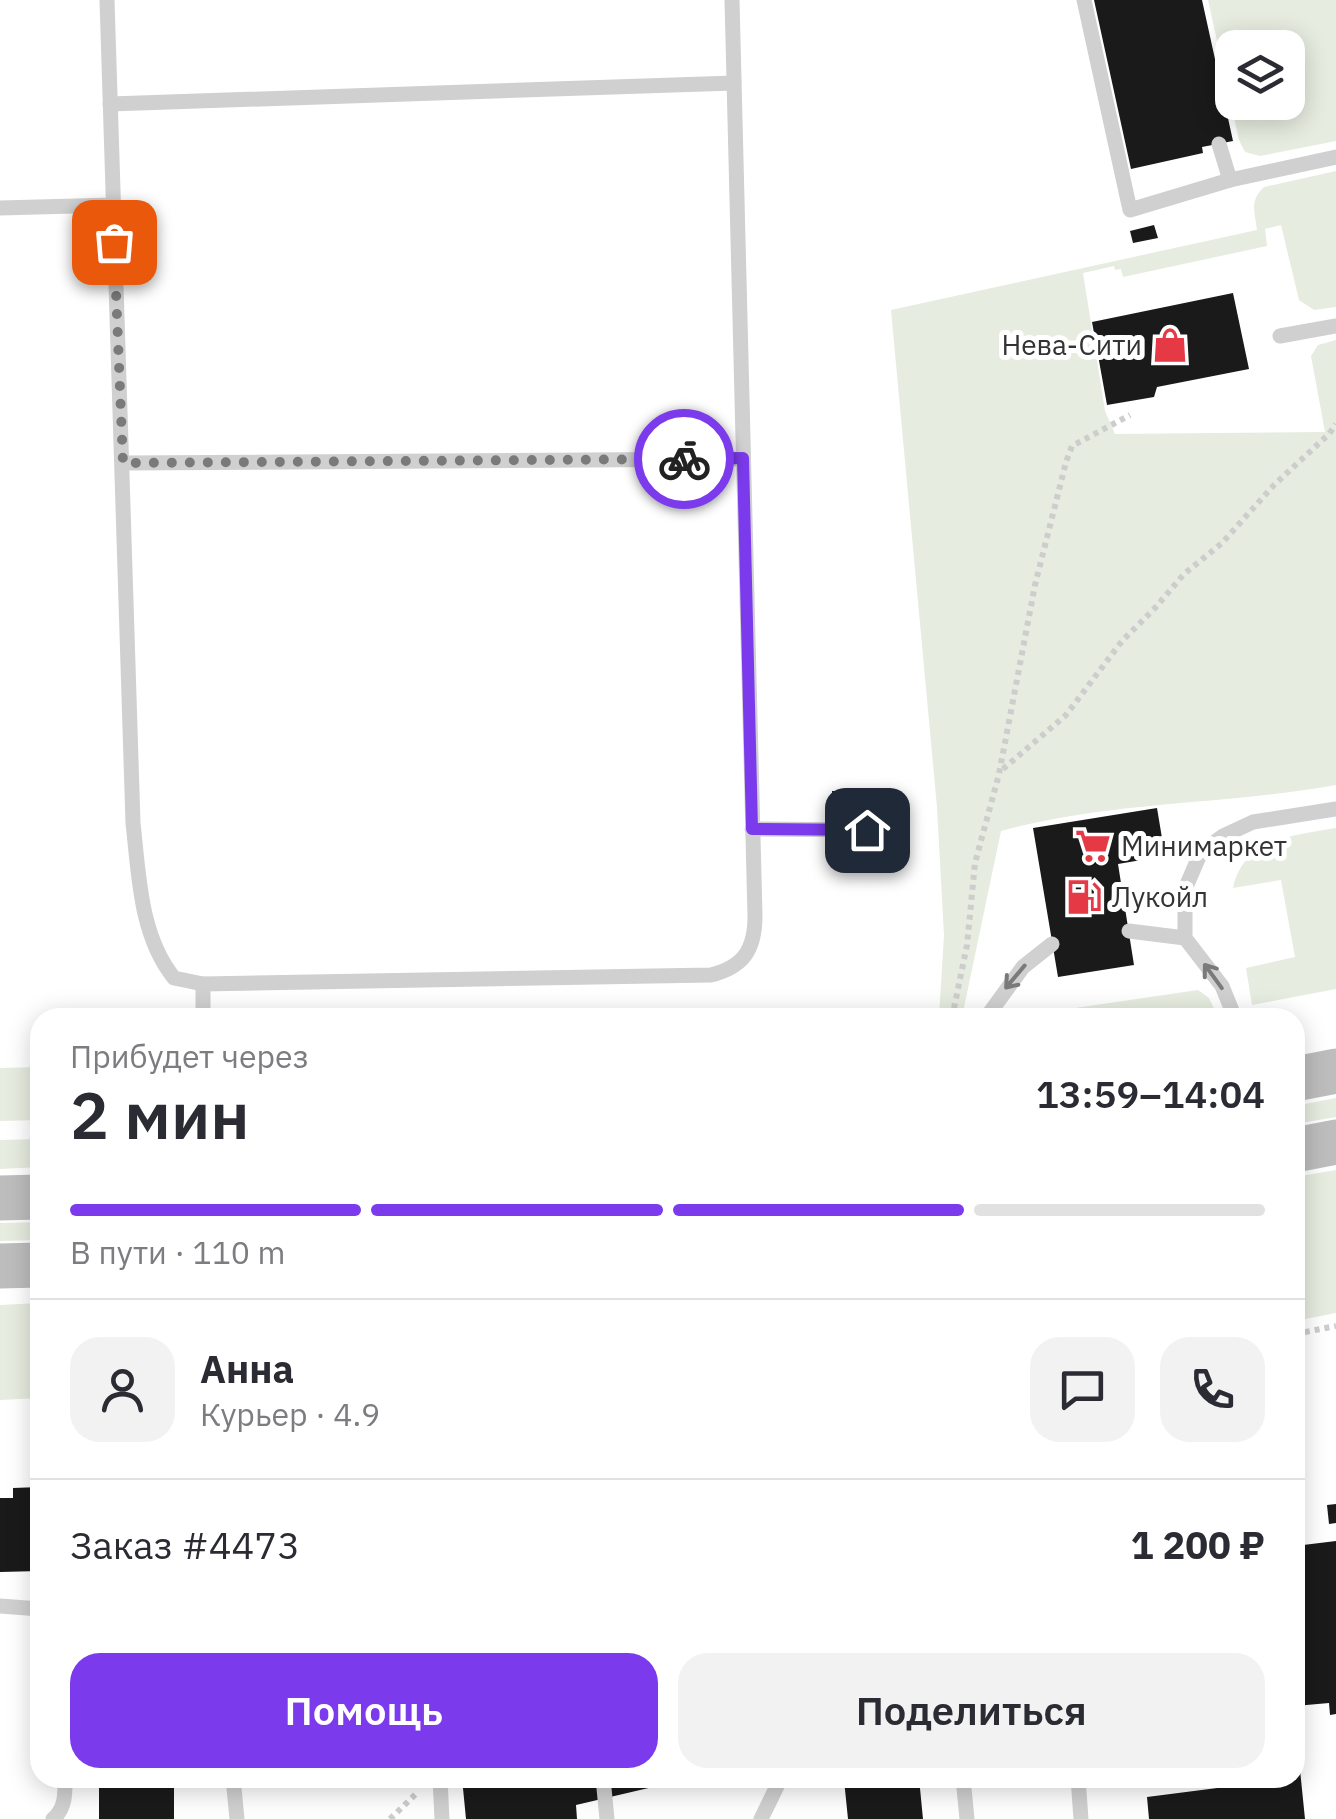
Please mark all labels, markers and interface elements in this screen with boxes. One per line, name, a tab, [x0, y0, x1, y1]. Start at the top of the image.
map controls	[1215, 30, 1305, 120]
button: layers	[1215, 30, 1305, 120]
pin	[72, 200, 157, 285]
icon: bag	[87, 215, 142, 270]
place label: Нева-Сити	[1001, 326, 1142, 363]
shop icon: Нева-Сити	[1151, 326, 1189, 364]
courier	[634, 409, 734, 509]
icon: bike	[657, 432, 712, 487]
pin	[825, 788, 910, 873]
icon: home	[840, 803, 895, 858]
supermarket icon: Минимаркет	[1074, 827, 1112, 865]
place label: Минимаркет	[1121, 827, 1287, 864]
fuel station icon: Лукойл	[1065, 878, 1103, 916]
place label: Лукойл	[1112, 878, 1208, 915]
one-way arrow	[1203, 963, 1224, 990]
one-way arrow	[1005, 964, 1027, 990]
text: Прибудет через	[70, 1035, 309, 1077]
text: 13:59–14:04	[1036, 1069, 1265, 1118]
text: 2 мин	[70, 1072, 250, 1157]
text: В пути · 110 m	[70, 1231, 286, 1273]
button: person	[70, 1337, 175, 1442]
button: chat	[1030, 1337, 1135, 1442]
button: phone	[1160, 1337, 1265, 1442]
text: Анна	[200, 1344, 294, 1393]
text: Курьер · 4.9	[200, 1393, 380, 1435]
text: Заказ #4473	[70, 1520, 300, 1569]
text: 1 200 ₽	[1131, 1520, 1265, 1569]
button: Помощь	[70, 1653, 658, 1768]
button: Поделиться	[678, 1653, 1265, 1768]

